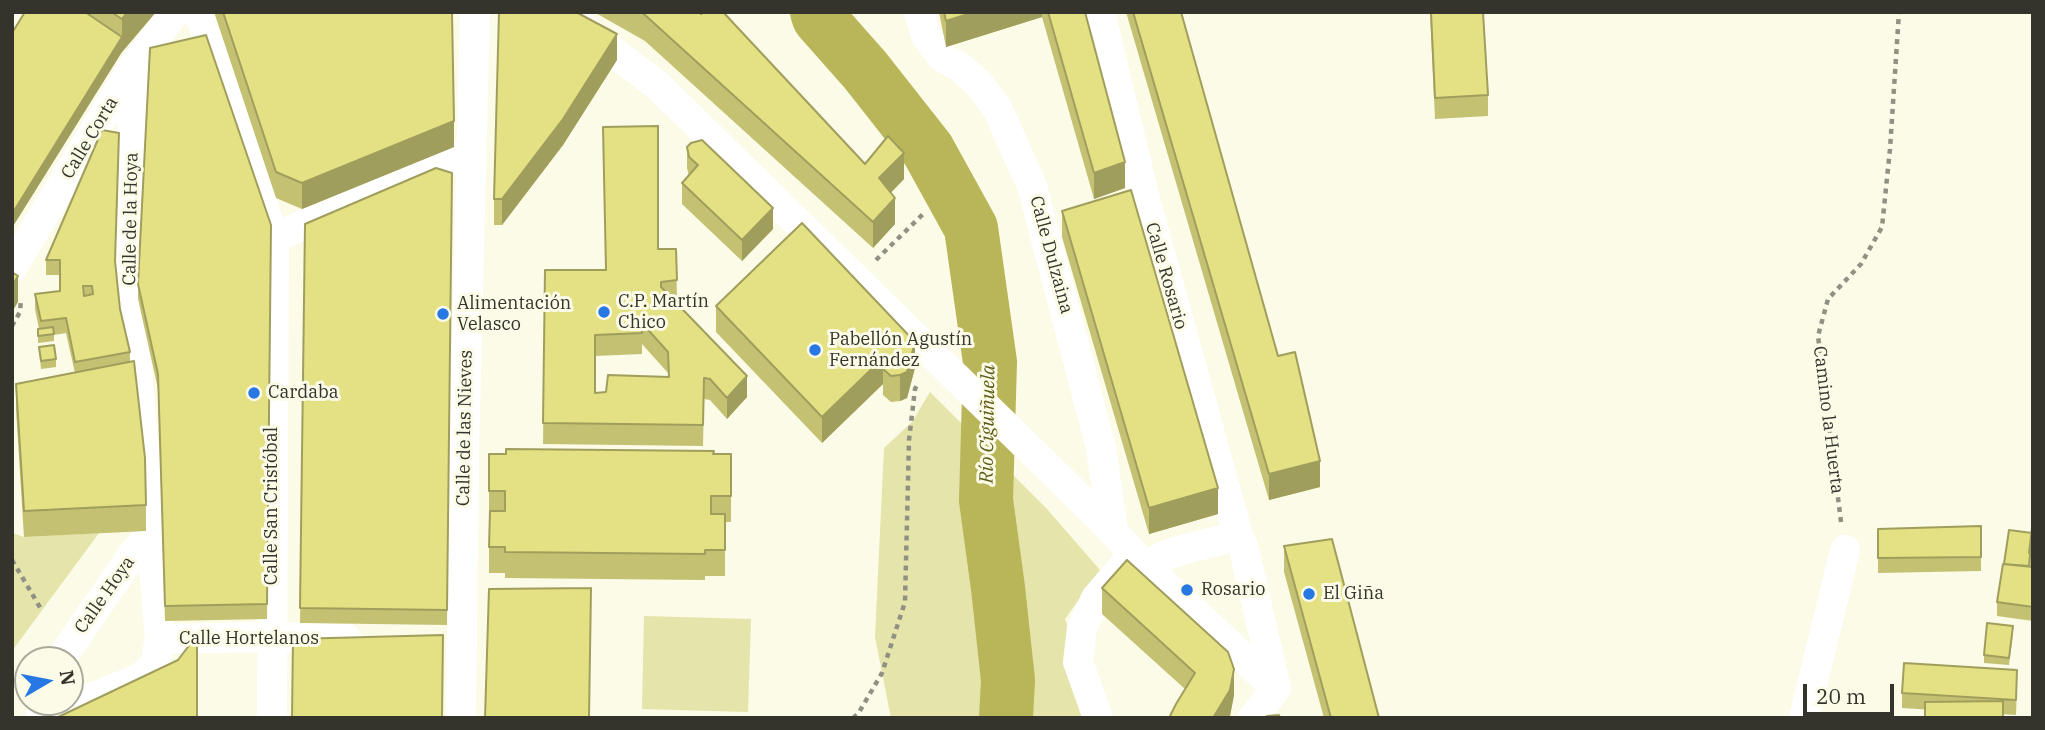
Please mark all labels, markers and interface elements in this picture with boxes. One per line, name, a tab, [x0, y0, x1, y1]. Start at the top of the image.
street label: Calle Corta	[57, 93, 123, 183]
street label: Calle de la Hoya	[119, 152, 143, 286]
street label: Calle Dulzaina	[1025, 194, 1077, 316]
street label: Calle Rosario	[1140, 220, 1192, 332]
place label: C.P. Martín Chico	[618, 291, 709, 334]
place label: Alimentación Velasco	[457, 293, 571, 336]
marker: C.P. Martín Chico	[596, 304, 612, 320]
marker: Alimentación Velasco	[435, 306, 451, 322]
place label: Pabellón Agustín Fernández	[829, 329, 972, 372]
marker: Pabellón Agustín Fernández	[807, 342, 823, 358]
street label: Camino la Huerta	[1808, 345, 1848, 495]
street label: Calle de las Nieves	[453, 350, 477, 506]
water label: Río Ciguiñuela	[976, 364, 1000, 484]
place label: Cardaba	[268, 382, 339, 404]
marker: Cardaba	[246, 385, 262, 401]
street label: Calle San Cristóbal	[261, 427, 283, 585]
street label: Calle Hoya	[71, 552, 139, 638]
place label: Rosario	[1201, 579, 1265, 601]
marker: Rosario	[1179, 582, 1195, 598]
place label: El Giña	[1323, 583, 1384, 605]
marker: El Giña	[1301, 586, 1317, 602]
street label: Calle Hortelanos	[179, 628, 319, 650]
north arrow	[14, 646, 84, 716]
text: N	[55, 668, 81, 687]
scale bar	[1807, 670, 1898, 714]
text: 20 m	[1816, 682, 1866, 710]

